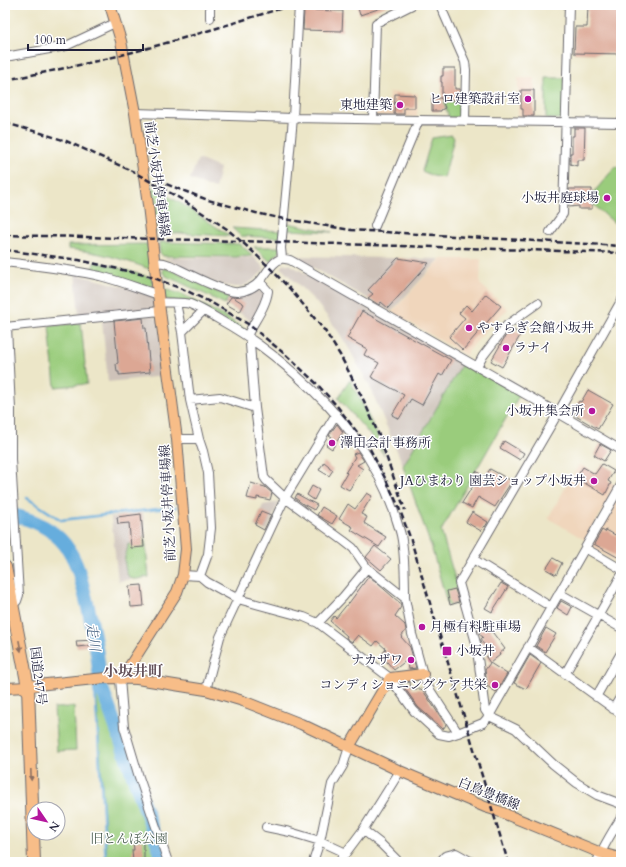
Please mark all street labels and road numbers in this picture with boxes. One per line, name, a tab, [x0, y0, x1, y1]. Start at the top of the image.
street label: 前芝小坂井停車場線	[140, 120, 174, 238]
street label: 前芝小坂井停車場線	[156, 444, 180, 562]
street label: 国道247号	[25, 646, 51, 706]
street label: 白鳥豊橋線	[455, 773, 523, 815]

